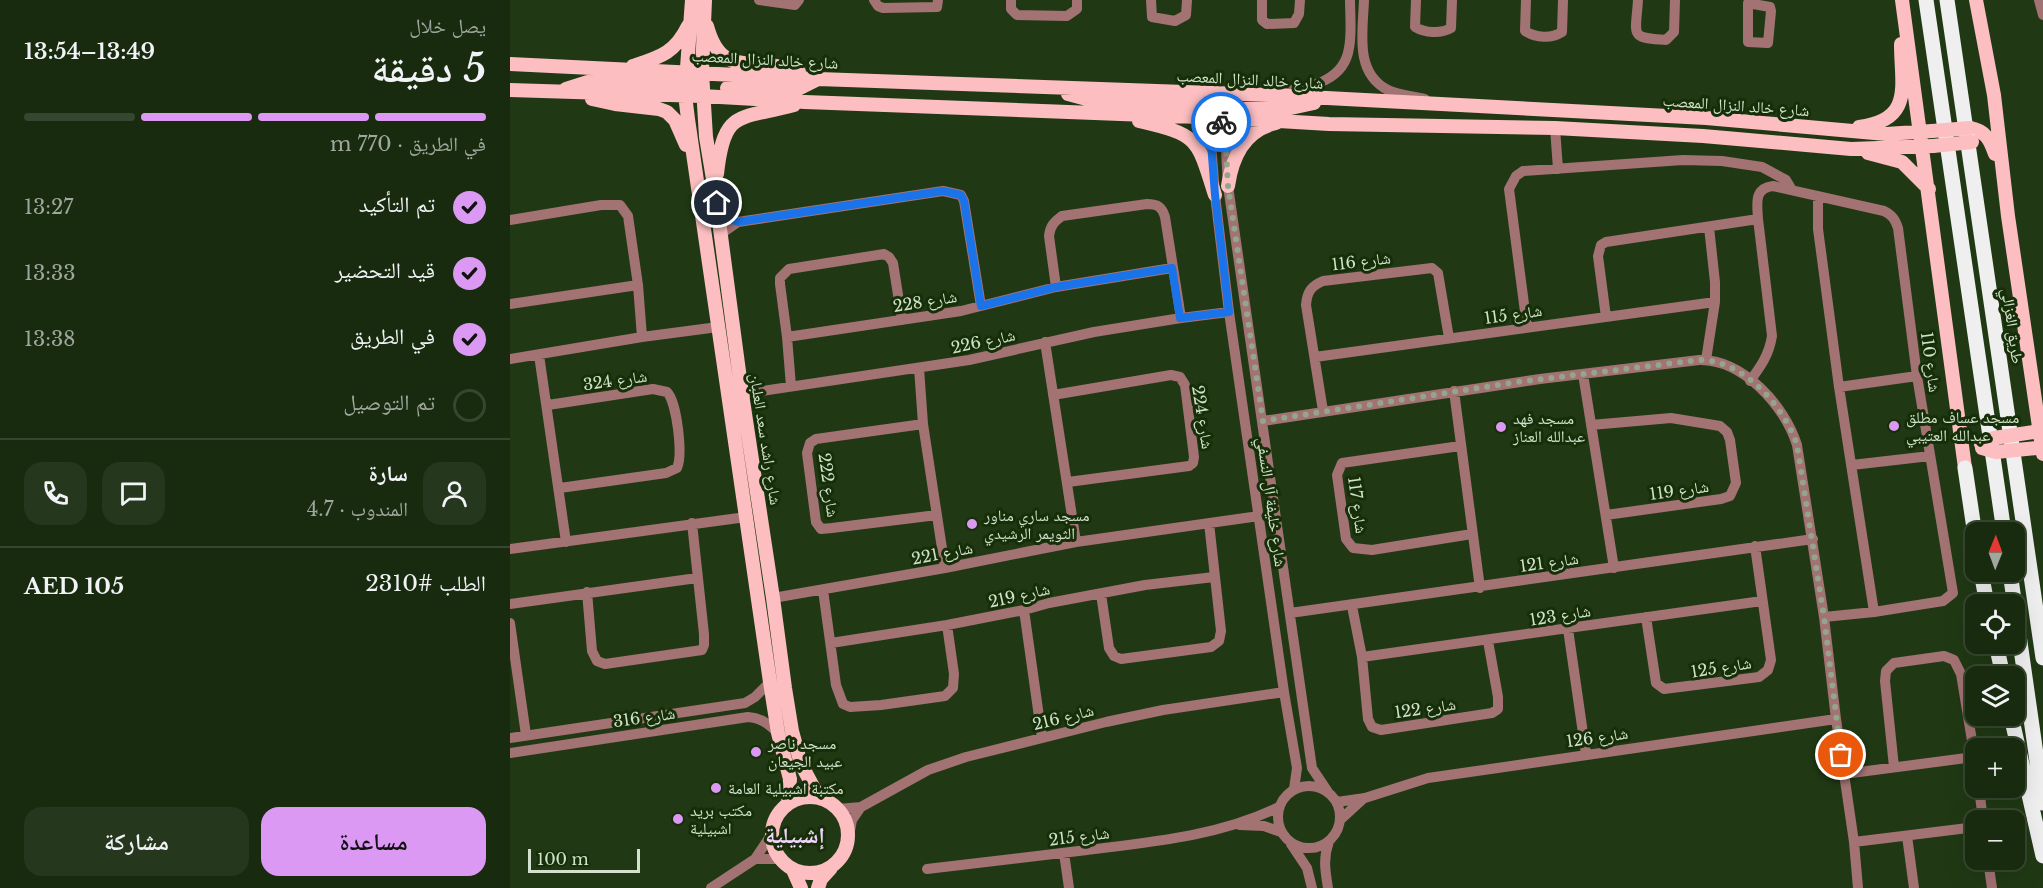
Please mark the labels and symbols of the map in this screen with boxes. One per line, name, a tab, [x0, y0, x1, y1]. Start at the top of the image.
street label: شارع خالد النزال المعصب	[691, 45, 839, 74]
street label: شارع خالد النزال المعصب	[1176, 65, 1324, 94]
street label: شارع خالد النزال المعصب	[1662, 90, 1810, 121]
courier	[1191, 92, 1251, 152]
pin	[691, 177, 742, 228]
street label: شارع 116	[1330, 247, 1392, 276]
street label: شارع 228	[892, 286, 959, 317]
street label: طريق الغزالي	[1995, 287, 2028, 365]
street label: شارع 115	[1483, 300, 1543, 329]
street label: شارع 226	[949, 324, 1017, 359]
street label: شارع 110	[1916, 331, 1945, 394]
street label: شارع 324	[582, 366, 648, 395]
street label: شارع راشد سعد العلبان	[745, 372, 786, 506]
street label: شارع 224	[1187, 384, 1218, 450]
place label: مسجد عساف مطلق عبدالله العتيبي	[1906, 407, 2019, 448]
place label: مسجد فهد عبدالله العناز	[1512, 408, 1585, 446]
marker: مسجد عساف مطلق عبدالله العتيبي	[1887, 419, 1901, 433]
marker: مسجد فهد عبدالله العناز	[1494, 420, 1508, 434]
street label: شارع خليفة آل النسفي	[1250, 436, 1291, 568]
street label: شارع 222	[814, 452, 843, 519]
street label: شارع 117	[1343, 475, 1372, 535]
street label: شارع 119	[1648, 476, 1710, 505]
place label: مسجد ساري مناور الثويمر الرشيدي	[983, 505, 1090, 546]
marker: مسجد ساري مناور الثويمر الرشيدي	[965, 517, 979, 531]
north arrow	[1965, 522, 2025, 582]
street label: شارع 221	[910, 537, 974, 570]
street label: شارع 121	[1518, 548, 1580, 577]
street label: شارع 219	[986, 578, 1052, 613]
street label: شارع 123	[1528, 600, 1592, 631]
street label: شارع 125	[1689, 652, 1753, 683]
street label: شارع 122	[1393, 694, 1457, 723]
street label: شارع 216	[1030, 700, 1096, 735]
street label: شارع 316	[612, 703, 676, 732]
street label: شارع 126	[1565, 723, 1629, 752]
pin	[1815, 729, 1866, 780]
place label: مسجد ناصر عبيد الجيعان	[767, 733, 842, 772]
marker: مسجد ناصر عبيد الجيعان	[749, 745, 763, 759]
place label: مكتبة اشبيلية العامة	[728, 778, 844, 798]
marker: مكتبة اشبيلية العامة	[709, 781, 723, 795]
place label: مكتب بريد اشبيلية	[690, 800, 752, 838]
marker: مكتب بريد اشبيلية	[671, 812, 685, 826]
district label: إشبيلية	[765, 822, 825, 850]
street label: شارع 215	[1047, 822, 1111, 851]
scale bar	[528, 846, 640, 874]

